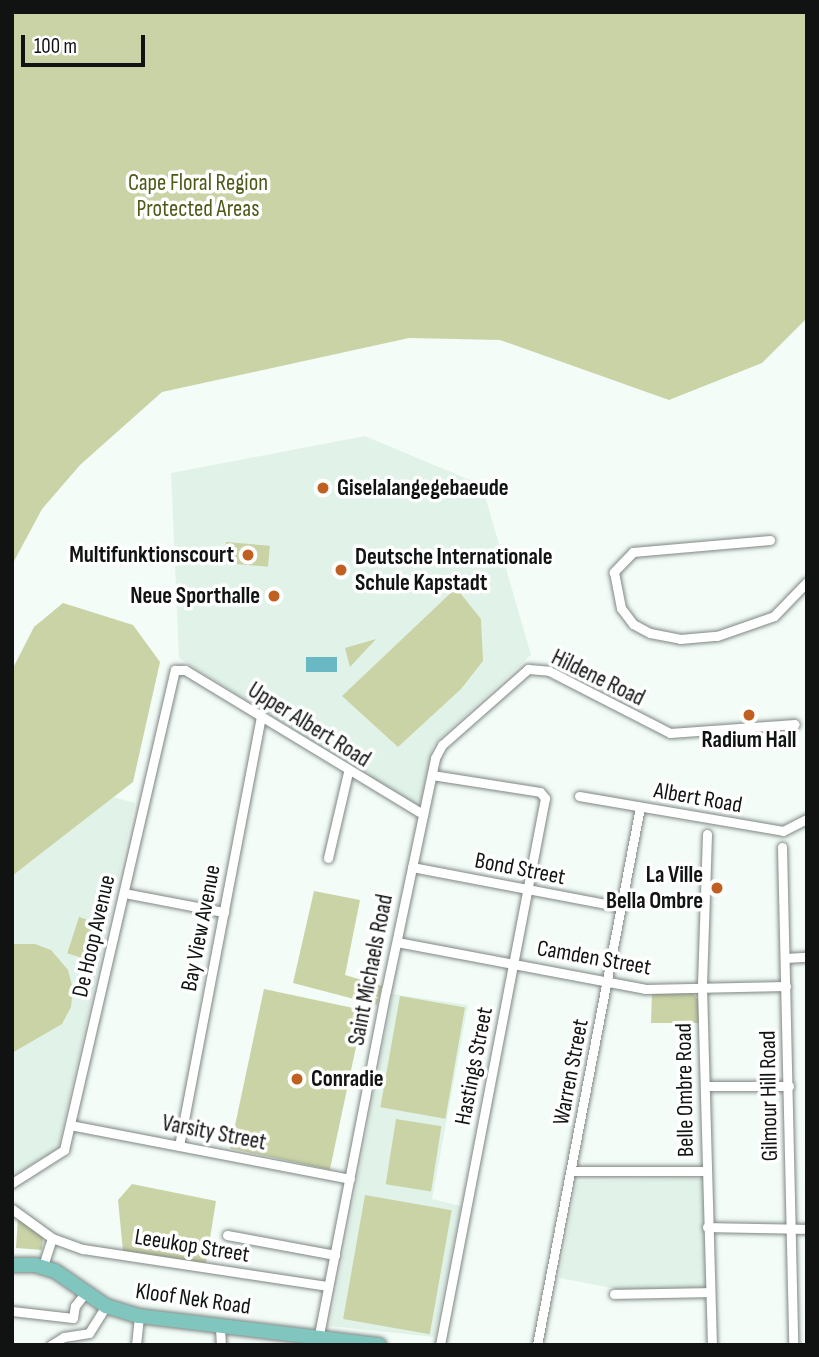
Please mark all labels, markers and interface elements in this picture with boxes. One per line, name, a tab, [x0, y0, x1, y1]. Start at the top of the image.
scale bar	[24, 21, 149, 65]
text: 100 m	[34, 34, 77, 59]
park label: Cape Floral Region Protected Areas	[128, 169, 268, 223]
place label: Giselalangegebaeude	[337, 474, 509, 502]
marker: Giselalangegebaeude	[315, 480, 331, 496]
place label: Multifunktionscourt	[69, 541, 234, 569]
place label: Deutsche Internationale Schule Kapstadt	[355, 543, 552, 597]
marker: Multifunktionscourt	[240, 547, 256, 563]
marker: Deutsche Internationale Schule Kapstadt	[333, 562, 349, 578]
place label: Neue Sporthalle	[130, 582, 260, 610]
marker: Neue Sporthalle	[266, 588, 282, 604]
street label: Hildene Road	[547, 644, 649, 712]
street label: Upper Albert Road	[243, 676, 375, 774]
marker: Radium Hall	[741, 707, 757, 723]
place label: Radium Hall	[701, 726, 797, 754]
street label: Albert Road	[652, 777, 744, 819]
street label: Bond Street	[473, 847, 567, 891]
place label: La Ville Bella Ombre	[606, 861, 703, 915]
street label: Bay View Avenue	[175, 862, 227, 994]
street label: De Hoop Avenue	[67, 872, 121, 1000]
marker: La Ville Bella Ombre	[709, 880, 725, 896]
street label: Saint Michaels Road	[343, 892, 399, 1048]
street label: Camden Street	[535, 934, 653, 982]
street label: Hastings Street	[449, 1005, 499, 1127]
street label: Warren Street	[547, 1017, 595, 1127]
street label: Belle Ombre Road	[670, 1023, 700, 1157]
street label: Gilmour Hill Road	[754, 1030, 784, 1162]
place label: Conradie	[311, 1065, 384, 1093]
marker: Conradie	[289, 1071, 305, 1087]
street label: Varsity Street	[160, 1109, 268, 1157]
street label: Leeukop Street	[133, 1223, 251, 1269]
street label: Kloof Nek Road	[134, 1277, 252, 1321]

